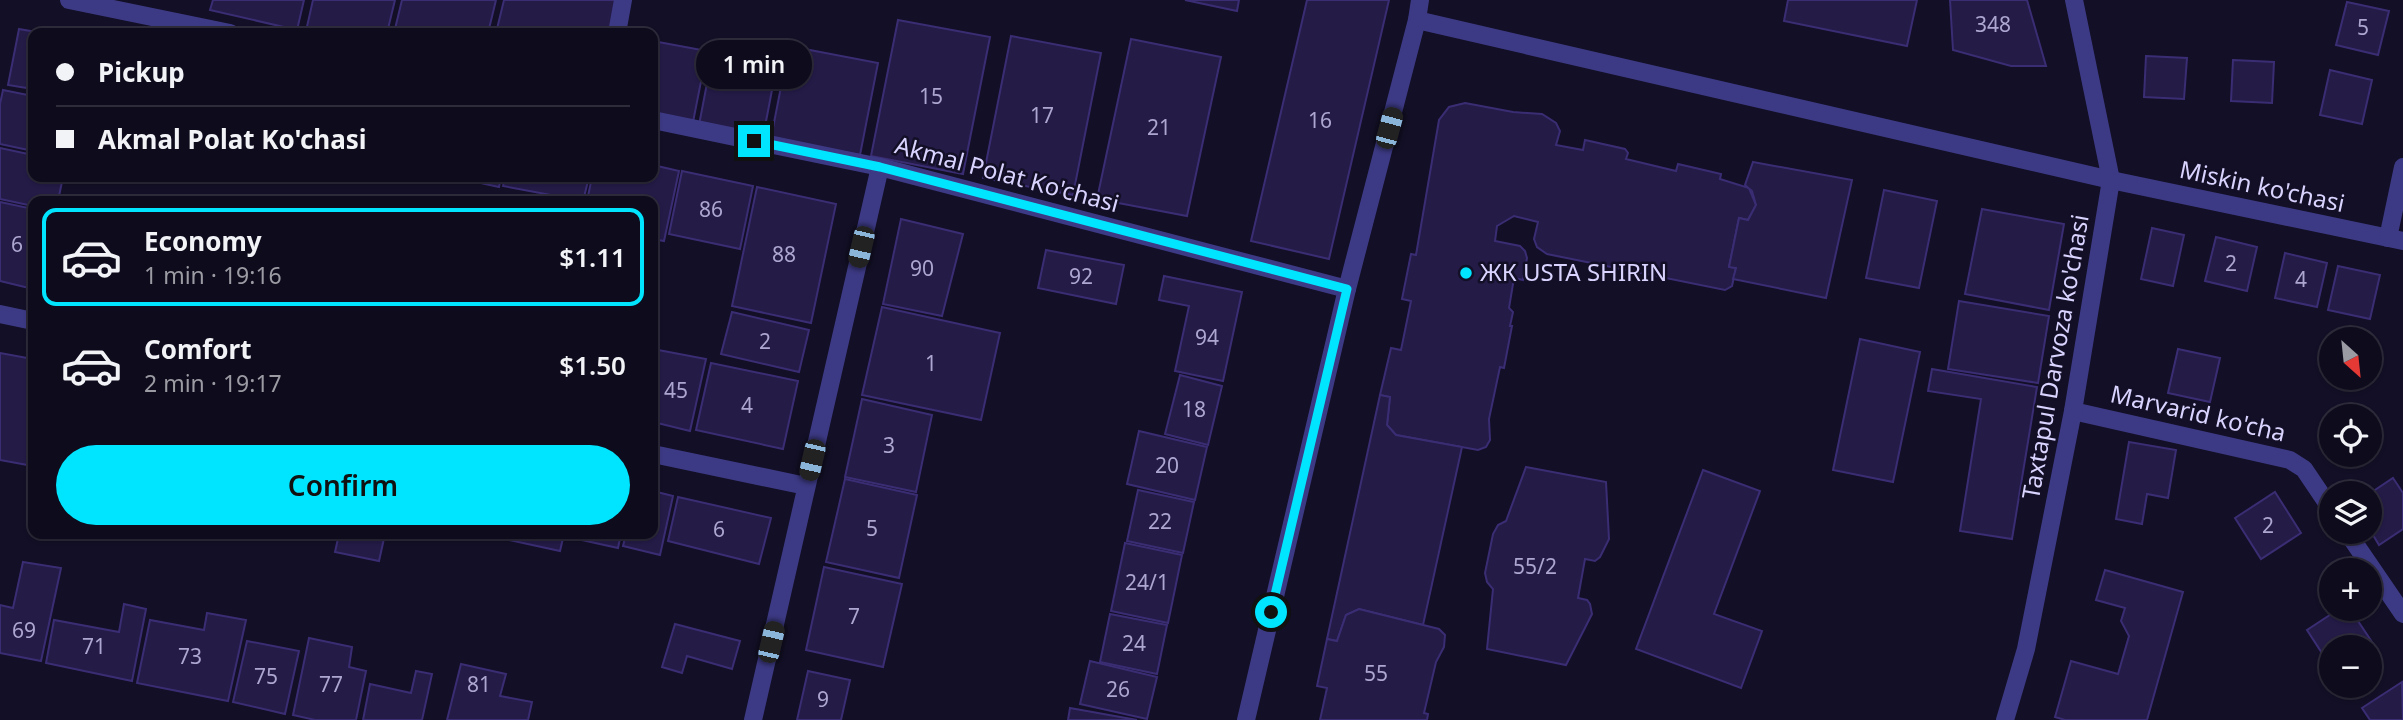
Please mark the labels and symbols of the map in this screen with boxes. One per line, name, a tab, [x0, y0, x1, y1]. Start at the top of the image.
house number: 348	[1975, 10, 2011, 38]
house number: 5	[2357, 13, 2369, 41]
callout: 1 min	[696, 40, 812, 88]
house number: 15	[919, 82, 943, 110]
house number: 17	[1030, 101, 1054, 129]
car	[1374, 105, 1405, 151]
house number: 16	[1308, 106, 1332, 134]
house number: 21	[1147, 113, 1171, 141]
route end	[738, 125, 770, 157]
street label: Akmal Polat Ko'chasi	[892, 128, 1123, 219]
street label: Miskin ko'chasi	[2177, 152, 2348, 219]
house number: 86	[699, 195, 723, 223]
street label: Taxtapul Darvoza ko'chasi	[2013, 212, 2096, 502]
car	[847, 224, 876, 270]
house number: 6	[11, 230, 23, 258]
house number: 88	[772, 240, 796, 268]
house number: 2	[2225, 249, 2237, 277]
house number: 90	[910, 254, 934, 282]
place label: ЖК USTA SHIRIN	[1480, 255, 1667, 288]
house number: 92	[1069, 262, 1093, 290]
marker: ЖК USTA SHIRIN	[1458, 265, 1474, 281]
house number: 4	[2295, 265, 2307, 293]
house number: 94	[1195, 323, 1219, 351]
house number: 2	[759, 327, 771, 355]
north arrow	[2319, 327, 2382, 390]
house number: 1	[925, 349, 937, 377]
house number: 45	[664, 376, 688, 404]
street label: Marvarid ko'cha	[2108, 376, 2289, 449]
house number: 4	[741, 391, 753, 419]
house number: 18	[1182, 395, 1206, 423]
house number: 3	[883, 431, 895, 459]
car	[798, 437, 827, 483]
house number: 20	[1155, 451, 1179, 479]
house number: 22	[1148, 507, 1172, 535]
house number: 2	[2262, 511, 2274, 539]
house number: 5	[866, 514, 878, 542]
house number: 6	[713, 515, 725, 543]
house number: 55/2	[1513, 552, 1557, 580]
house number: 24/1	[1125, 568, 1169, 596]
route start	[1255, 596, 1287, 628]
house number: 7	[848, 602, 860, 630]
house number: 69	[12, 616, 36, 644]
car	[757, 619, 786, 665]
house number: 24	[1122, 629, 1146, 657]
house number: 71	[82, 632, 106, 660]
house number: 73	[178, 642, 202, 670]
house number: 55	[1364, 659, 1388, 687]
house number: 75	[254, 662, 278, 690]
house number: 77	[319, 670, 343, 698]
house number: 81	[467, 670, 491, 698]
house number: 26	[1106, 675, 1130, 703]
house number: 9	[817, 685, 829, 713]

